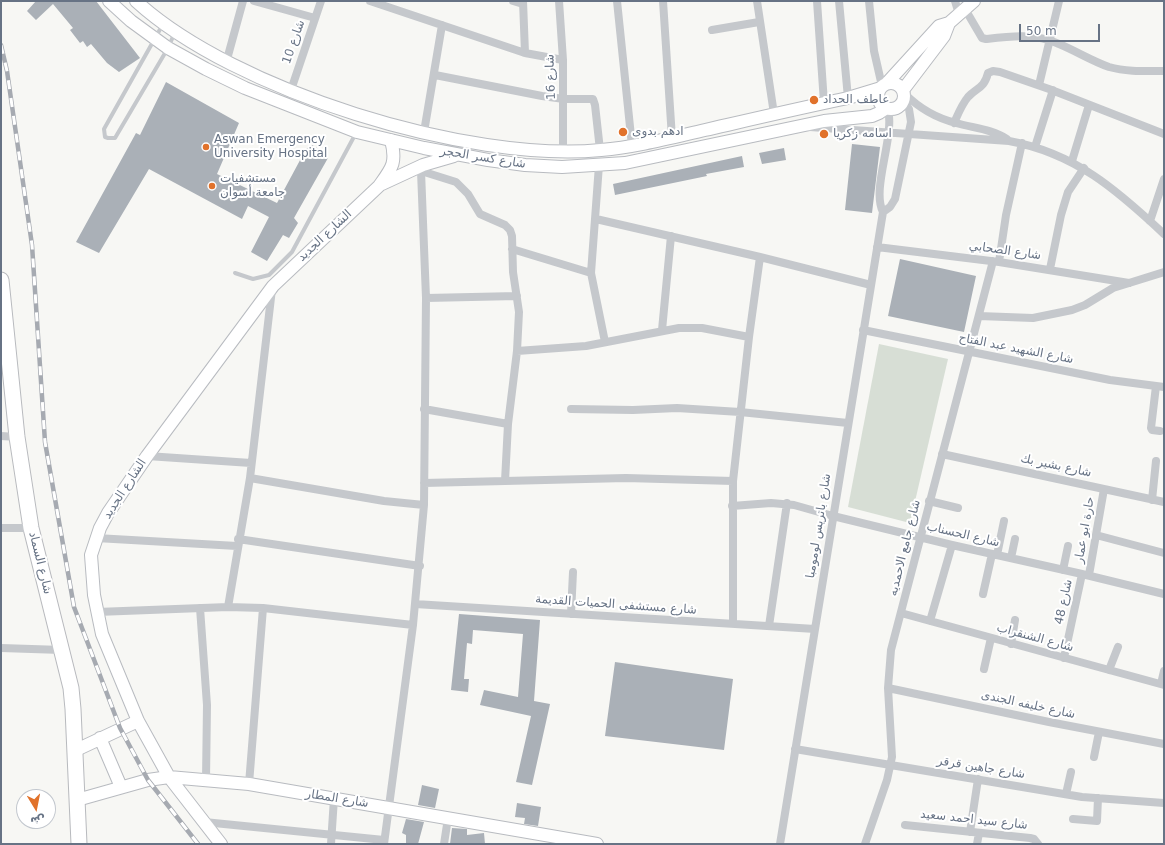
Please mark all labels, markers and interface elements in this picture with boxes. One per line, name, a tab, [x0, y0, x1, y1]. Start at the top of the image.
scale bar	[1021, 16, 1102, 42]
street label: شارع 10	[280, 18, 308, 66]
text: 50 m	[1026, 24, 1057, 38]
street label: شارع 16	[543, 54, 559, 100]
place label: عاطف الحداد	[823, 93, 889, 107]
marker: عاطف الحداد	[808, 94, 820, 106]
place label: ادهم بدوى	[632, 125, 684, 139]
marker: ادهم بدوى	[617, 126, 629, 138]
place label: اسامه زكريا	[833, 127, 892, 141]
marker: اسامه زكريا	[818, 128, 830, 140]
place label: Aswan Emergency University Hospital	[214, 133, 327, 161]
marker: Aswan Emergency University Hospital	[201, 142, 211, 152]
street label: شارع كسر الحجر	[439, 144, 527, 172]
place label: مستشفيات جامعة أسوان	[220, 172, 285, 200]
marker: مستشفيات جامعة أسوان	[207, 181, 217, 191]
street label: الشارع الجديد	[295, 207, 355, 265]
street label: شارع الصحابي	[968, 239, 1042, 263]
street label: شارع الشهيد عبد الفتاح	[957, 331, 1075, 367]
street label: شارع بشير بك	[1019, 451, 1093, 481]
street label: الشارع الجديد	[100, 456, 150, 522]
street label: شارع باتريس لومومبا	[804, 472, 834, 580]
street label: حارة ابو عمار	[1072, 496, 1098, 564]
street label: شارع جامع الاحمديه	[886, 498, 924, 598]
street label: شارع الحسناب	[925, 520, 1001, 550]
street label: شارع السماد	[25, 530, 55, 596]
street label: شارع 48	[1052, 578, 1076, 626]
street label: شارع مستشفى الحميات القديمة	[535, 592, 697, 618]
street label: شارع الشنقراب	[995, 621, 1075, 655]
street label: شارع خليفه الجندى	[980, 688, 1076, 722]
street label: شارع جاهين قرقر	[936, 754, 1026, 782]
street label: شارع المطار	[304, 787, 370, 811]
north arrow	[16, 789, 56, 829]
street label: شارع سيد احمد سعيد	[920, 807, 1028, 833]
text: ش	[29, 813, 47, 828]

